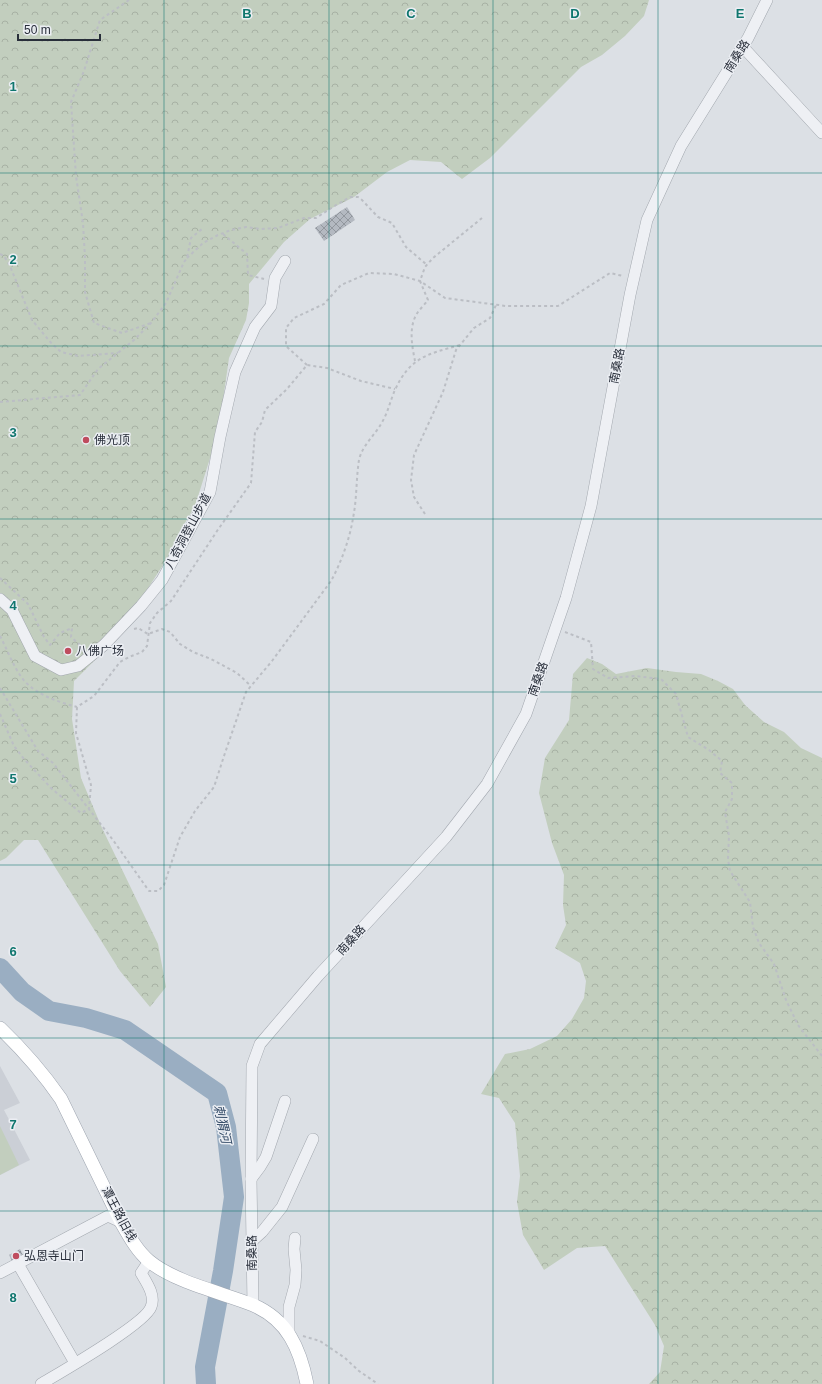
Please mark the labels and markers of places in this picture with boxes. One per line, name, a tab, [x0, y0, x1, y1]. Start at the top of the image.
place label: 佛光顶	[94, 433, 130, 447]
marker: 佛光顶	[81, 435, 91, 445]
place label: 八佛广场	[76, 644, 124, 658]
marker: 八佛广场	[63, 646, 73, 656]
place label: 弘恩寺山门	[24, 1249, 84, 1263]
marker: 弘恩寺山门	[11, 1251, 21, 1261]

